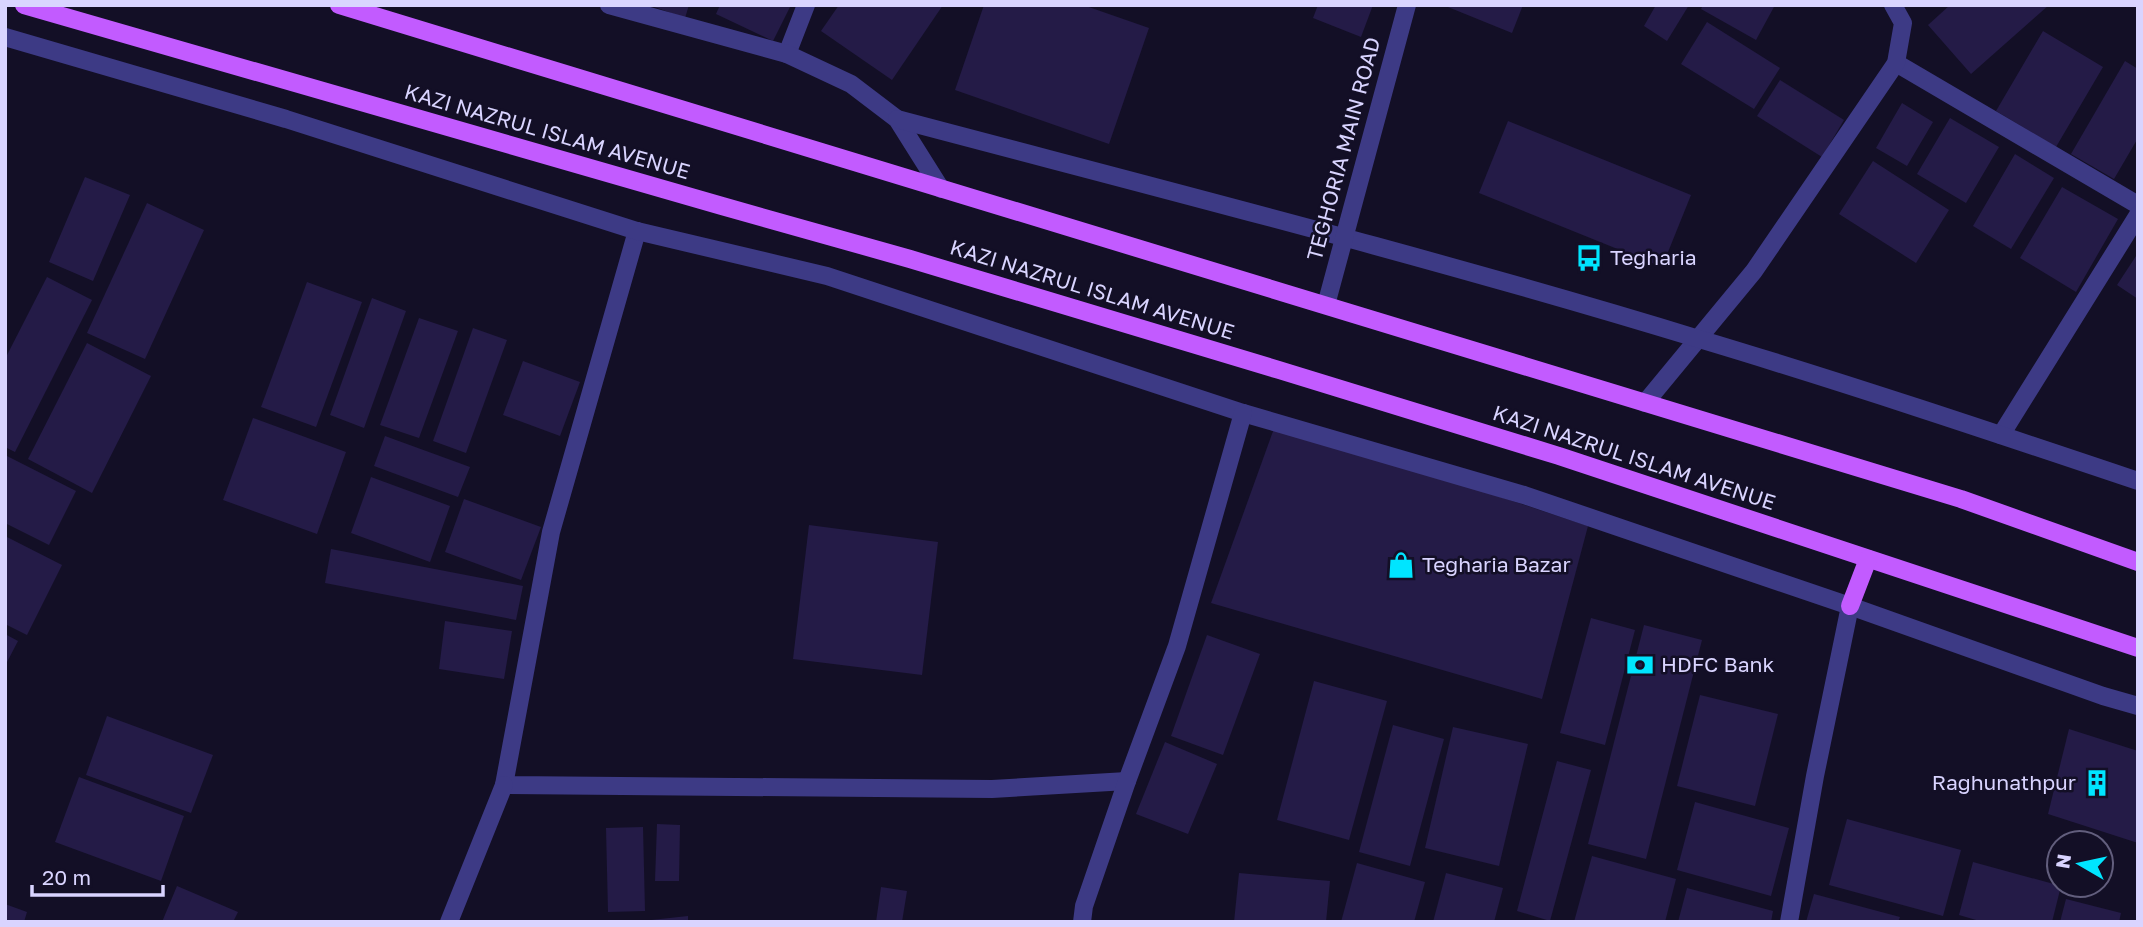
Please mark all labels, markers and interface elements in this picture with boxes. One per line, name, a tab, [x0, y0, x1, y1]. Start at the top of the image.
street label: TEGHORIA MAIN ROAD	[1301, 34, 1385, 263]
street label: KAZI NAZRUL ISLAM AVENUE	[401, 78, 693, 184]
street label: KAZI NAZRUL ISLAM AVENUE	[947, 233, 1238, 345]
bus stop icon: Tegharia	[1574, 243, 1604, 273]
place label: Tegharia	[1610, 244, 1697, 270]
street label: KAZI NAZRUL ISLAM AVENUE	[1490, 399, 1779, 515]
shop icon: Tegharia Bazar	[1386, 550, 1416, 580]
place label: Tegharia Bazar	[1422, 551, 1571, 577]
bank icon: HDFC Bank	[1625, 650, 1655, 680]
place label: HDFC Bank	[1661, 651, 1774, 677]
building icon: Raghunathpur	[2082, 768, 2112, 798]
place label: Raghunathpur	[1932, 769, 2076, 795]
north arrow	[2045, 829, 2115, 899]
text: N	[2050, 852, 2075, 870]
scale bar	[32, 853, 163, 897]
text: 20 m	[42, 864, 91, 890]

